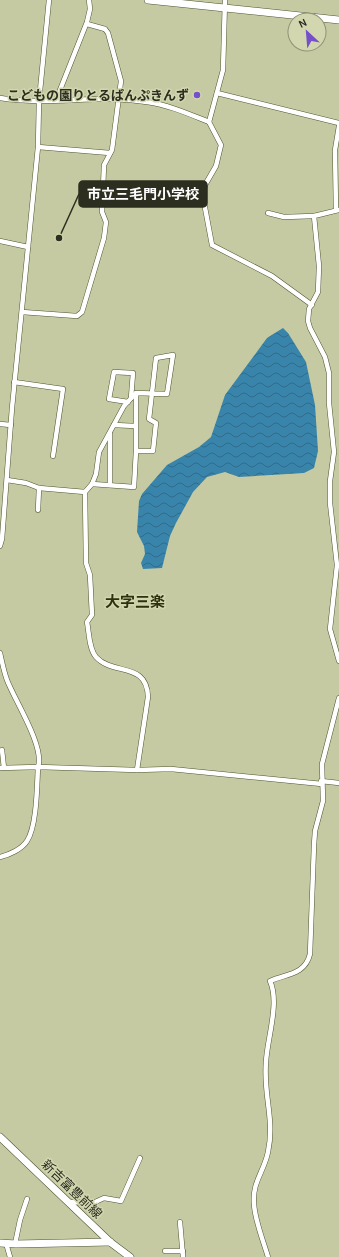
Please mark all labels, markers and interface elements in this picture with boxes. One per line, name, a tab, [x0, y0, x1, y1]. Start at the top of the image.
north arrow	[287, 12, 327, 52]
text: N	[296, 16, 309, 31]
place label: こどもの園りとるぱんぷきんず	[7, 88, 189, 103]
marker: こどもの園りとるぱんぷきんず	[192, 90, 202, 100]
callout: 市立三毛門小学校	[79, 181, 207, 207]
text: 市立三毛門小学校	[87, 186, 199, 203]
district label: 大字三楽	[105, 593, 165, 611]
street label: 新吉富豊前線	[39, 1157, 105, 1221]

